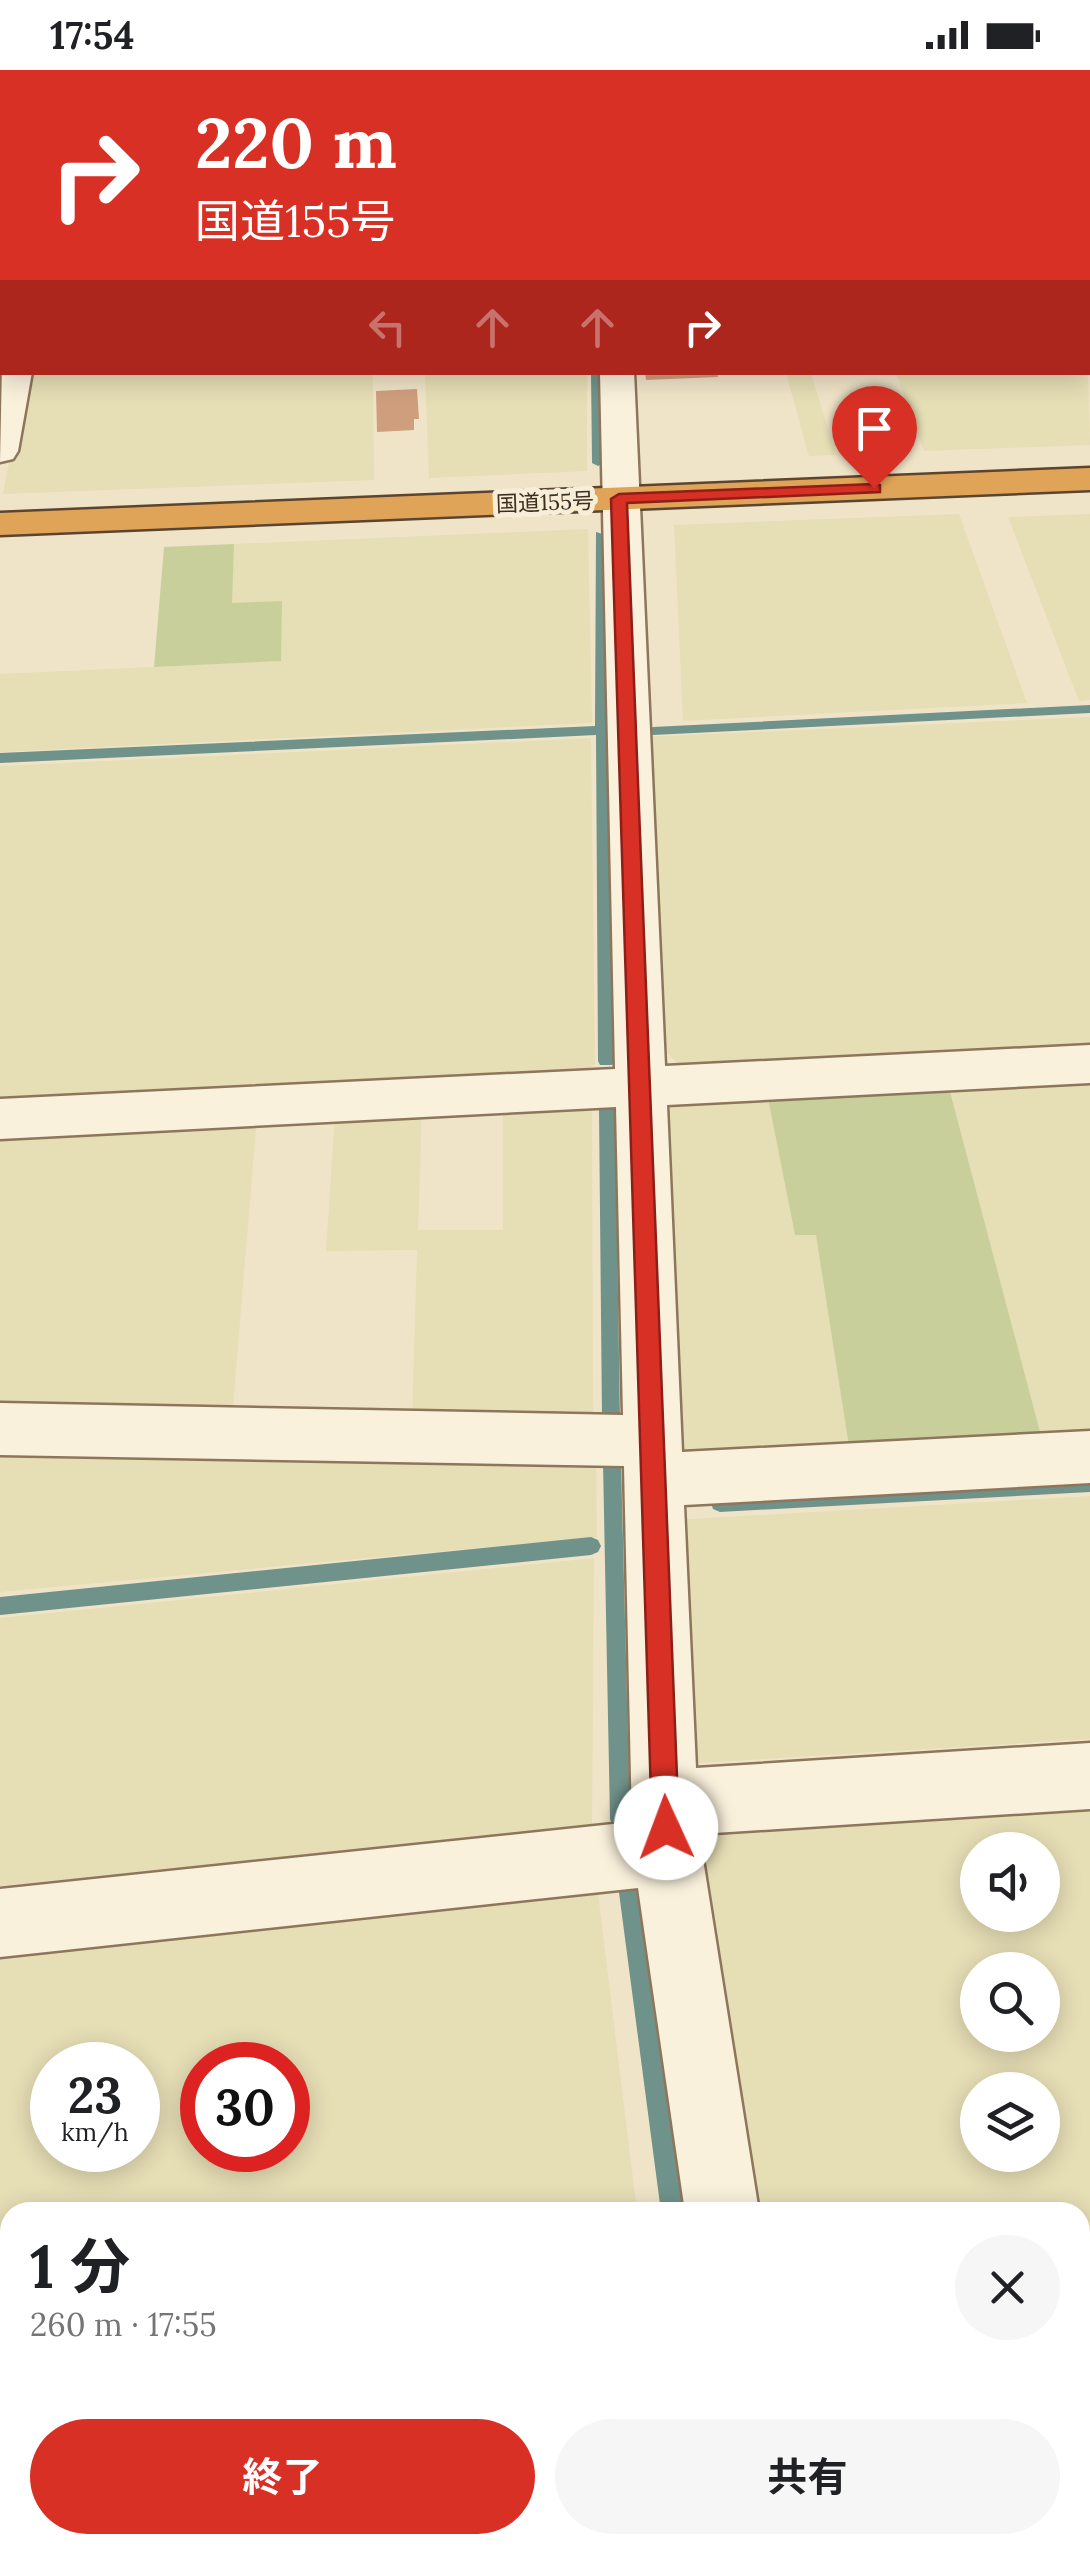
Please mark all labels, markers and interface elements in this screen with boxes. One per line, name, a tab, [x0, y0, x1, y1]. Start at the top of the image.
text: 17:54	[50, 11, 134, 59]
text: 220 m	[195, 98, 397, 187]
icon: right	[30, 110, 160, 240]
text: 国道155号	[195, 192, 395, 249]
icon: left	[360, 300, 415, 355]
icon: ahead	[465, 300, 520, 355]
icon: ahead	[570, 300, 625, 355]
icon: right	[675, 300, 730, 355]
pin	[832, 386, 917, 489]
icon: arrive	[847, 401, 902, 456]
street label: 国道155号	[496, 486, 594, 518]
position arrow	[614, 1776, 718, 1880]
map controls	[960, 1832, 1060, 2172]
button: sound	[960, 1832, 1060, 1932]
button: search	[960, 1952, 1060, 2052]
speed limit sign: 30	[180, 2042, 310, 2172]
text: 23	[68, 2063, 122, 2127]
button: layers	[960, 2072, 1060, 2172]
text: km/h	[61, 2116, 129, 2148]
text: 1 分	[30, 2228, 130, 2304]
button: close	[955, 2235, 1060, 2340]
text: 260 m · 17:55	[30, 2304, 217, 2345]
button: 終了	[30, 2419, 535, 2534]
button: 共有	[555, 2419, 1060, 2534]

